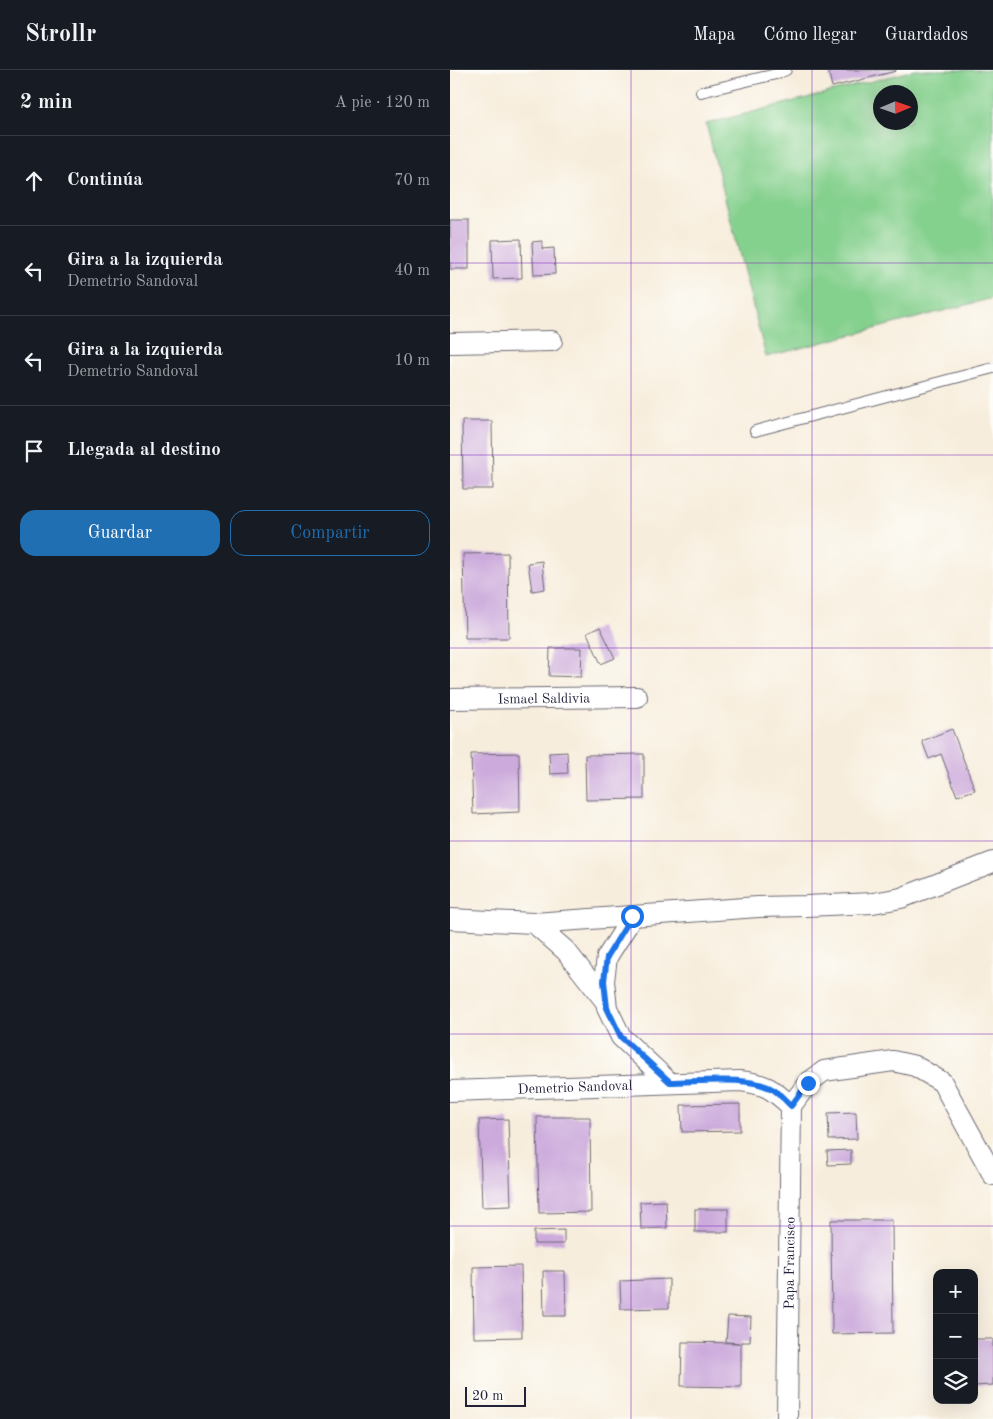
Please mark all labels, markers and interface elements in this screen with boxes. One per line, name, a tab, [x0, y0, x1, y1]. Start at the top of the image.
text: Strollr	[25, 23, 96, 47]
text: Mapa	[693, 26, 735, 44]
text: Cómo llegar	[763, 26, 857, 44]
text: Guardados	[885, 26, 968, 44]
north arrow	[873, 85, 918, 130]
text: 2 min	[20, 92, 73, 113]
text: A pie · 120 m	[335, 95, 430, 111]
icon: ahead	[20, 167, 48, 195]
text: Continúa	[67, 171, 143, 190]
text: 70 m	[394, 173, 430, 189]
text: Gira a la izquierda	[67, 251, 223, 270]
icon: left	[20, 257, 48, 285]
text: 40 m	[394, 263, 430, 279]
text: Demetrio Sandoval	[67, 274, 198, 290]
text: Gira a la izquierda	[67, 341, 223, 360]
icon: left	[20, 347, 48, 375]
text: 10 m	[394, 353, 430, 369]
text: Demetrio Sandoval	[67, 364, 198, 380]
icon: arrive	[20, 437, 48, 465]
text: Llegada al destino	[67, 441, 221, 460]
button: Guardar	[20, 510, 220, 556]
button: Compartir	[230, 510, 430, 556]
street label: Ismael Saldivia	[498, 692, 590, 706]
route start	[621, 905, 644, 928]
route end	[797, 1072, 820, 1095]
street label: Demetrio Sandoval	[517, 1079, 633, 1097]
street label: Papa Francisco	[782, 1217, 798, 1309]
map controls	[933, 1269, 978, 1404]
button: +	[933, 1269, 978, 1314]
button: −	[933, 1314, 978, 1359]
button: layers	[933, 1359, 978, 1404]
scale bar	[465, 1384, 526, 1407]
text: 20 m	[472, 1389, 503, 1403]

